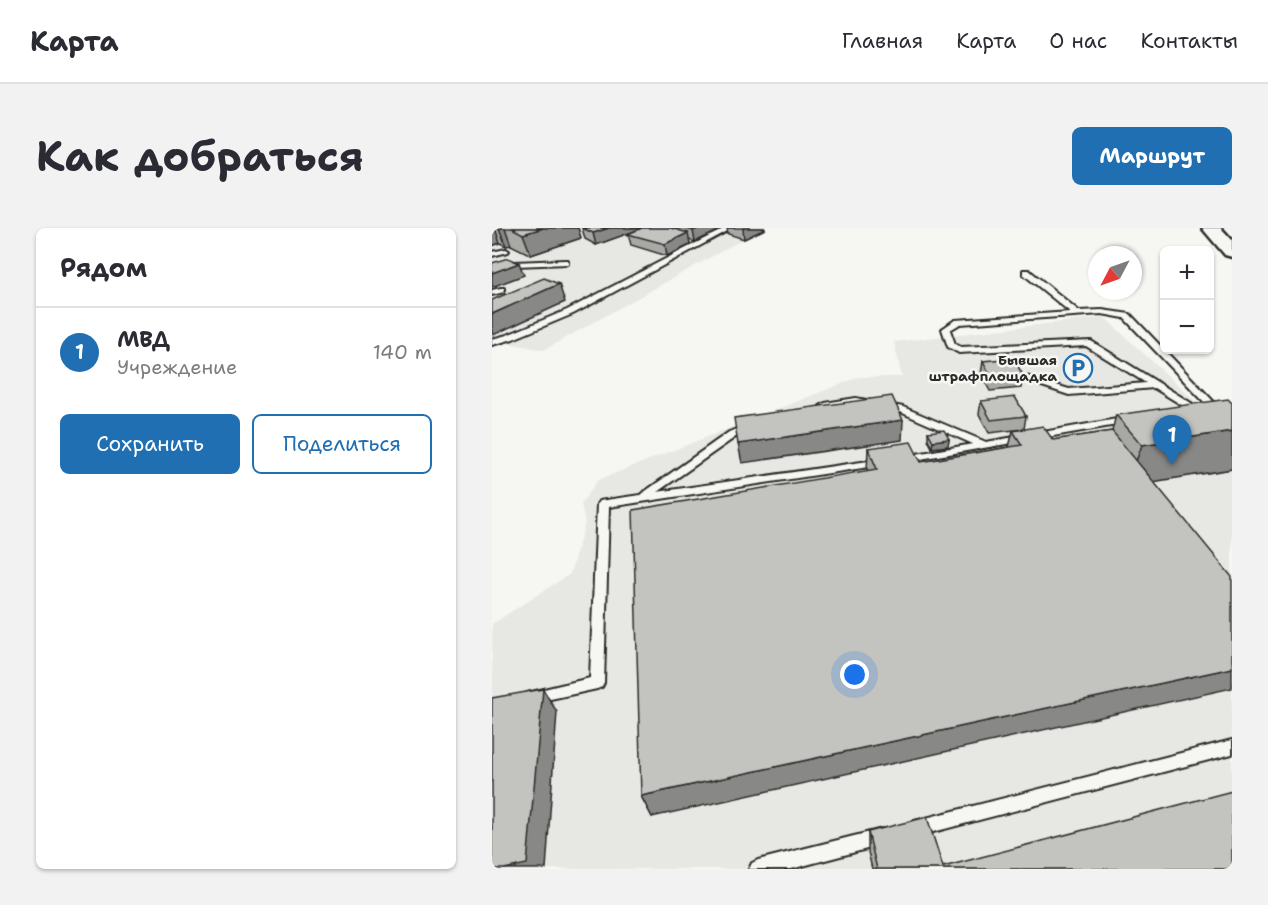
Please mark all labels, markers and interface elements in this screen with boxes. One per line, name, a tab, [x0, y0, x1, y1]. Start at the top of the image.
text: Карта	[30, 22, 119, 60]
text: Главная	[842, 27, 923, 55]
text: Карта	[956, 27, 1016, 55]
text: О нас	[1049, 27, 1107, 55]
text: Контакты	[1140, 27, 1238, 55]
button: Маршрут	[1072, 127, 1232, 185]
text: Как добраться	[36, 128, 364, 184]
north arrow	[1088, 246, 1142, 300]
map controls	[1160, 246, 1214, 354]
button: +	[1160, 246, 1214, 300]
text: Рядом	[60, 250, 147, 285]
button: −	[1160, 300, 1214, 354]
text: МВД	[117, 325, 170, 354]
text: 1	[75, 339, 84, 365]
text: 140 m	[373, 339, 432, 365]
place label: Бывшая штрафплощадка	[929, 351, 1057, 385]
parking icon: Бывшая штрафплощадка	[1062, 352, 1094, 384]
text: Учреждение	[117, 354, 237, 380]
button: Сохранить	[60, 414, 240, 474]
button: Поделиться	[252, 414, 432, 474]
pin: 1	[1152, 416, 1192, 465]
your location	[840, 660, 869, 689]

